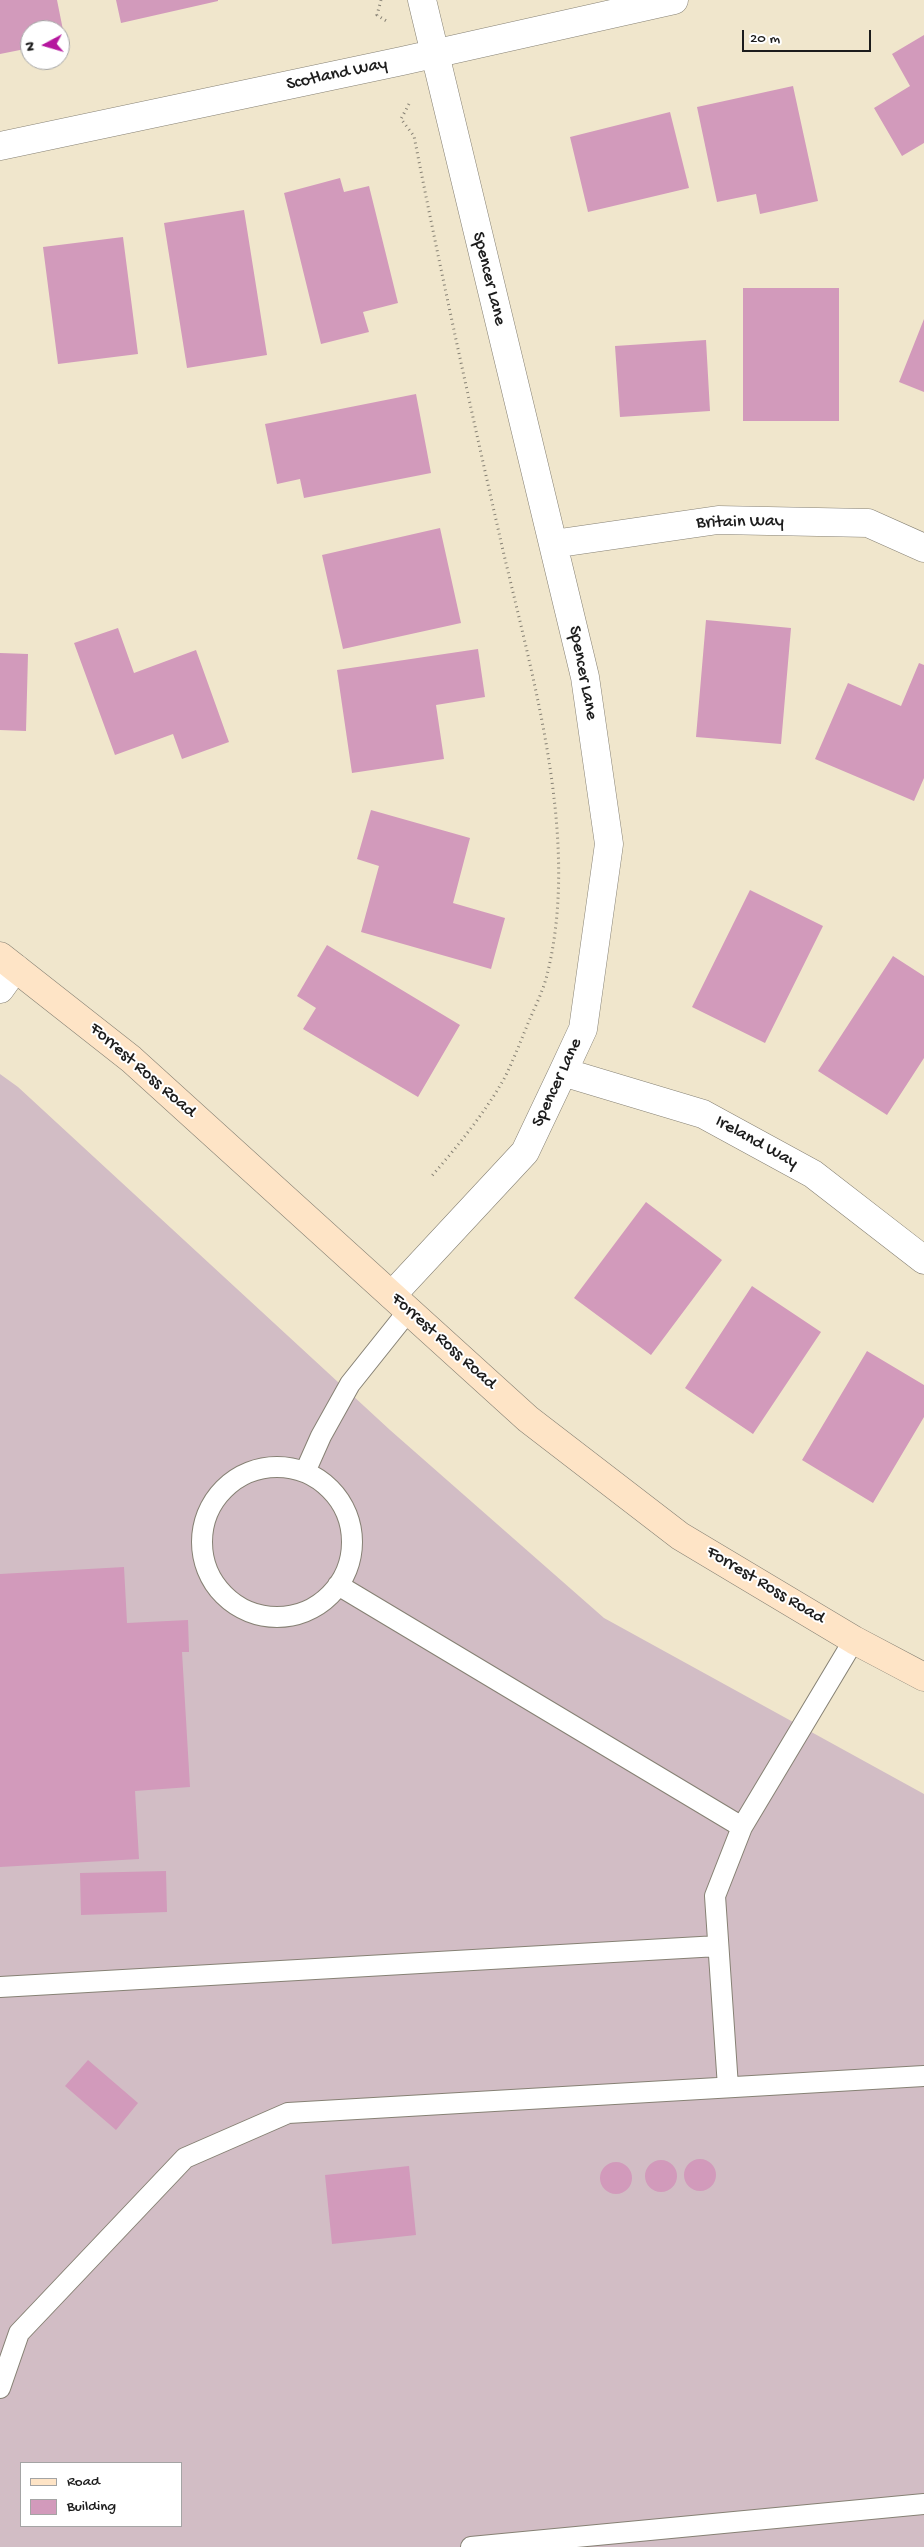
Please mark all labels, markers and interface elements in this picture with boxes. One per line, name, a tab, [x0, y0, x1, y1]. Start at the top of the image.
north arrow	[20, 20, 70, 70]
scale bar	[744, 20, 873, 52]
text: 20 m	[750, 30, 780, 48]
text: N	[22, 41, 40, 52]
street label: Scotland Way	[285, 54, 389, 96]
street label: Spencer Lane	[466, 230, 510, 328]
street label: Britain Way	[696, 511, 784, 535]
street label: Spencer Lane	[562, 624, 602, 722]
street label: Forrest Ross Road	[84, 1019, 200, 1123]
street label: Spencer Lane	[528, 1035, 588, 1131]
street label: Ireland Way	[711, 1111, 801, 1175]
street label: Forrest Ross Road	[386, 1289, 500, 1395]
street label: Forrest Ross Road	[702, 1542, 828, 1630]
legend	[20, 2462, 182, 2527]
text: Road	[67, 2473, 100, 2491]
text: Building	[67, 2498, 116, 2516]

